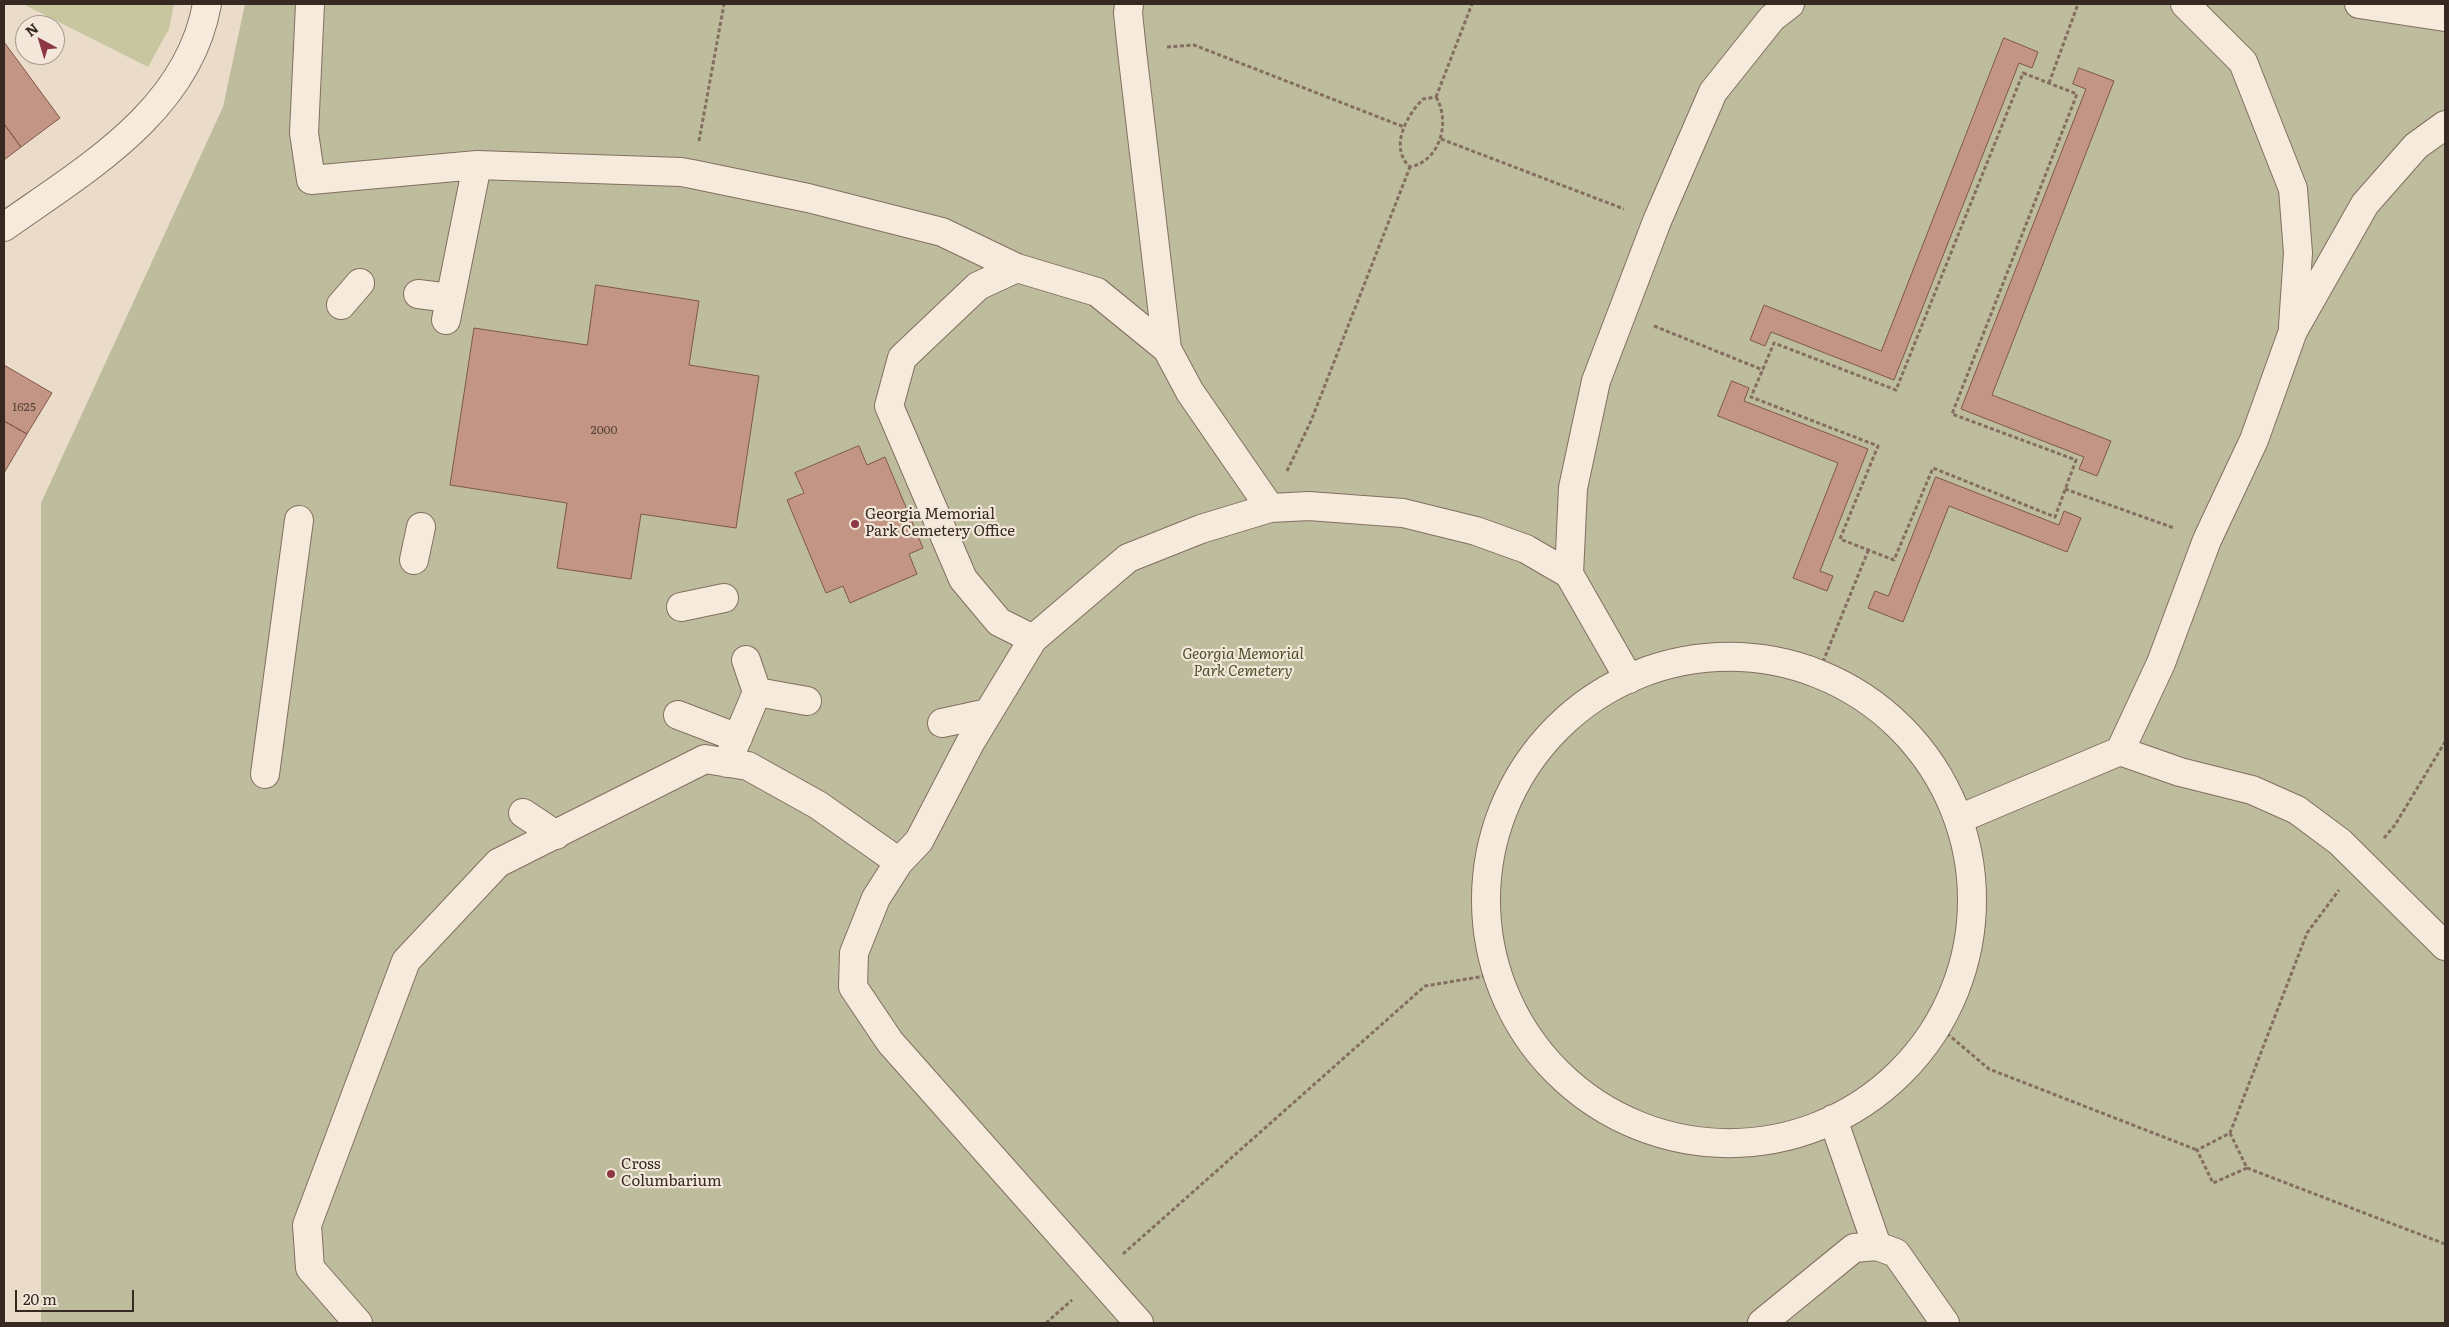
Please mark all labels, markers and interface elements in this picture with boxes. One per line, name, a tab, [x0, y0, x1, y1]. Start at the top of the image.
north arrow	[15, 15, 65, 65]
text: N	[20, 18, 42, 41]
house number: 1625	[12, 400, 36, 414]
house number: 2000	[591, 423, 617, 437]
place label: Georgia Memorial Park Cemetery Office	[865, 506, 1015, 541]
marker: Georgia Memorial Park Cemetery Office	[849, 518, 861, 530]
park label: Georgia Memorial Park Cemetery	[1182, 646, 1304, 681]
place label: Cross Columbarium	[621, 1156, 722, 1191]
marker: Cross Columbarium	[605, 1168, 617, 1180]
scale bar	[18, 1280, 136, 1312]
text: 20 m	[23, 1287, 57, 1310]

